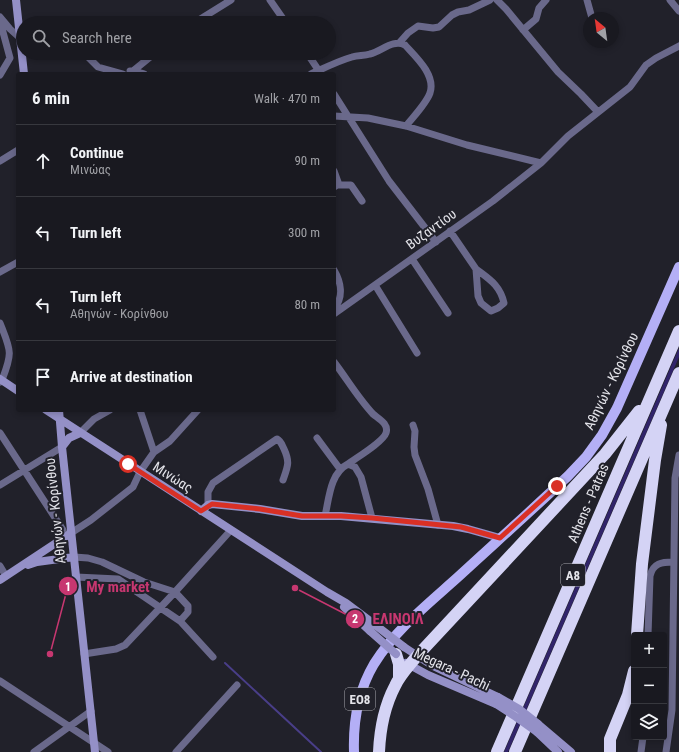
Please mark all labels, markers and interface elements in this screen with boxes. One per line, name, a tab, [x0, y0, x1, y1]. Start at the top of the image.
north arrow	[583, 12, 619, 48]
search box	[16, 16, 336, 60]
icon: search	[30, 27, 52, 49]
text: Search here	[62, 29, 132, 47]
text: 6 min	[32, 88, 70, 108]
text: Walk · 470 m	[254, 91, 320, 106]
text: Continue	[70, 144, 124, 162]
icon: ahead	[32, 150, 54, 172]
text: 90 m	[294, 153, 320, 168]
text: Μινώας	[70, 162, 111, 177]
street label: Βυζαντίου	[403, 205, 459, 253]
icon: left	[32, 222, 54, 244]
text: Turn left	[70, 224, 121, 242]
text: 300 m	[288, 225, 320, 240]
text: Turn left	[70, 288, 121, 306]
icon: left	[32, 294, 54, 316]
text: 80 m	[294, 297, 320, 312]
text: Αθηνών - Κορίνθου	[70, 306, 169, 321]
street label: Αθηνών - Κορίνθου	[581, 330, 642, 432]
icon: arrive	[32, 366, 54, 388]
text: Arrive at destination	[70, 368, 193, 386]
route start	[119, 455, 137, 473]
street label: Αθηνών - Κορίνθου	[41, 457, 69, 565]
street label: Μινώας	[150, 458, 196, 496]
street label: Athens - Patras	[564, 461, 612, 545]
route end	[548, 477, 566, 495]
road number: Α8	[561, 564, 585, 586]
callout: My market	[58, 573, 157, 600]
text: My market	[86, 578, 150, 596]
text: 1	[65, 580, 71, 594]
callout: ΕΛΙΝΟΙΛ	[345, 605, 431, 632]
text: ΕΛΙΝΟΙΛ	[373, 610, 424, 628]
text: 2	[352, 612, 358, 626]
map controls	[631, 632, 667, 740]
button: +	[631, 632, 667, 668]
street label: Megara - Pachi	[411, 644, 493, 694]
button: −	[631, 668, 667, 704]
road number: ΕΟ8	[345, 688, 375, 710]
button: layers	[631, 704, 667, 740]

